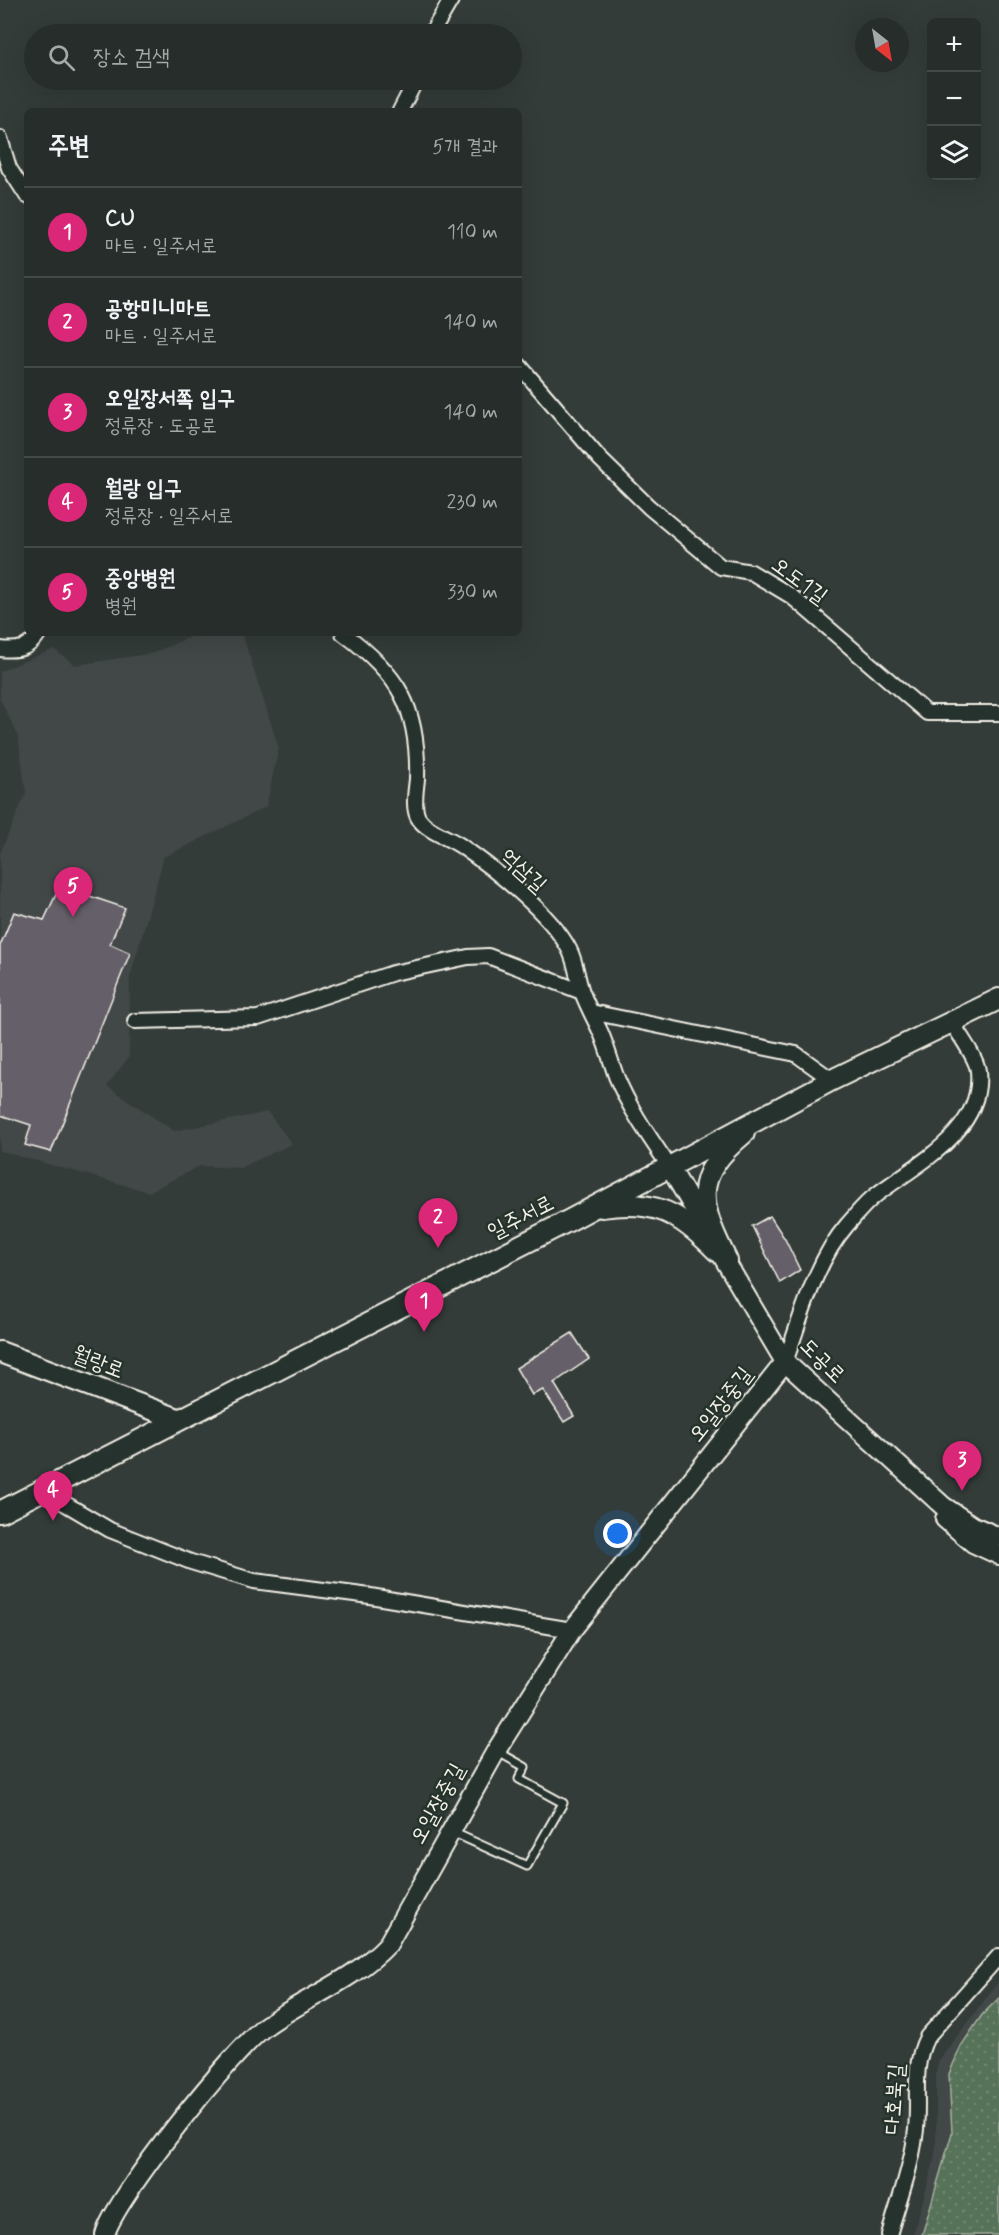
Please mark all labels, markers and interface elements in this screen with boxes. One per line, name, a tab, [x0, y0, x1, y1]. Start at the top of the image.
north arrow	[855, 18, 909, 72]
map controls	[927, 18, 981, 180]
button: +	[927, 18, 981, 72]
search box	[24, 24, 522, 90]
icon: search	[45, 41, 78, 74]
text: 장소 검색	[93, 44, 170, 72]
button: −	[927, 72, 981, 126]
button: layers	[927, 126, 981, 180]
text: 주변	[48, 130, 90, 164]
text: 5개 결과	[432, 134, 498, 161]
text: CU	[105, 205, 135, 233]
text: 1	[63, 219, 72, 246]
text: 110 m	[447, 219, 498, 246]
text: 마트 · 일주서로	[105, 233, 217, 260]
text: 공항미니마트	[105, 295, 211, 323]
text: 2	[63, 309, 72, 336]
text: 140 m	[444, 309, 498, 336]
text: 마트 · 일주서로	[105, 323, 217, 350]
text: 오일장서쪽 입구	[105, 385, 235, 413]
text: 3	[63, 399, 72, 426]
text: 140 m	[444, 399, 498, 426]
text: 정류장 · 도공로	[105, 413, 217, 440]
text: 월랑 입구	[105, 475, 182, 503]
text: 4	[62, 489, 73, 516]
text: 230 m	[446, 489, 498, 516]
text: 정류장 · 일주서로	[105, 503, 233, 530]
street label: 오도1길	[765, 551, 833, 611]
text: 중앙병원	[105, 565, 176, 593]
text: 5	[62, 579, 74, 606]
text: 330 m	[447, 579, 498, 606]
text: 병원	[105, 593, 137, 620]
street label: 억삼길	[494, 843, 552, 899]
pin: 5	[54, 868, 92, 917]
street label: 일주서로	[483, 1189, 559, 1247]
pin: 2	[418, 1198, 458, 1248]
pin: 1	[404, 1282, 444, 1332]
street label: 도공로	[793, 1332, 851, 1390]
street label: 월랑로	[68, 1340, 128, 1386]
street label: 오일장중길	[683, 1361, 759, 1448]
pin: 3	[942, 1442, 982, 1491]
pin: 4	[34, 1472, 72, 1521]
your location	[603, 1519, 632, 1548]
street label: 오일장중길	[404, 1758, 472, 1849]
street label: 다호북길	[879, 2062, 911, 2135]

